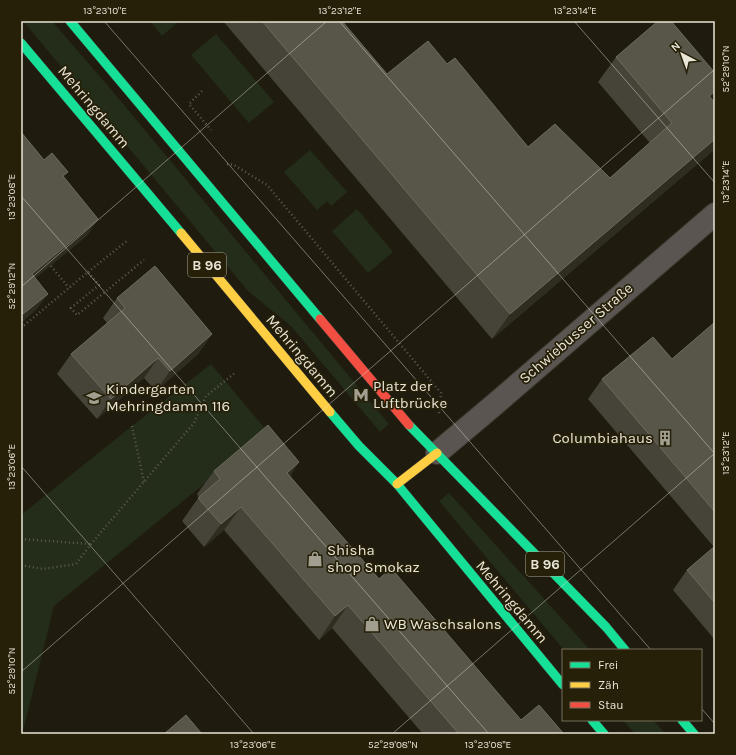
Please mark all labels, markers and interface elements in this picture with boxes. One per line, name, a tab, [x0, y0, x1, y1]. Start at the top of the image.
text: 13°23'10"E	[83, 5, 127, 17]
text: 13°23'12"E	[318, 5, 362, 17]
text: 13°23'14"E	[553, 5, 597, 17]
north arrow	[662, 34, 702, 74]
text: N	[669, 39, 683, 54]
text: 52°29'10"N	[720, 46, 732, 92]
street label: Mehringdamm	[54, 62, 134, 152]
text: 13°23'14"E	[720, 160, 732, 204]
text: 13°23'08"E	[6, 174, 18, 220]
road number: B 96	[188, 253, 226, 277]
text: 52°29'12"N	[6, 263, 18, 309]
street label: Schwiebusser Straße	[516, 279, 636, 387]
street label: Mehringdamm	[262, 311, 342, 401]
place label: Platz der Luftbrücke	[373, 377, 447, 412]
place label: Kindergarten Mehringdamm 116	[106, 380, 230, 415]
metro station icon: Platz der Luftbrücke	[352, 386, 370, 404]
school or university icon: Kindergarten Mehringdamm 116	[85, 389, 103, 407]
place label: Columbiahaus	[552, 429, 653, 447]
building icon: Columbiahaus	[656, 429, 674, 447]
text: 13°23'12"E	[720, 431, 732, 475]
text: 13°23'06"E	[6, 444, 18, 490]
place label: Shisha shop Smokaz	[327, 541, 420, 576]
shop icon: Shisha shop Smokaz	[306, 550, 324, 568]
road number: B 96	[526, 552, 564, 576]
street label: Mehringdamm	[472, 557, 552, 647]
shop icon: WB Waschsalons	[363, 615, 381, 633]
place label: WB Waschsalons	[384, 615, 502, 633]
text: 52°29'10"N	[6, 648, 18, 694]
legend	[562, 649, 702, 721]
text: Frei	[598, 658, 618, 672]
text: Zäh	[598, 678, 619, 692]
text: Stau	[598, 698, 624, 712]
text: 13°23'06"E	[230, 739, 276, 751]
text: 52°29'08"N	[368, 739, 418, 751]
text: 13°23'08"E	[465, 739, 511, 751]

